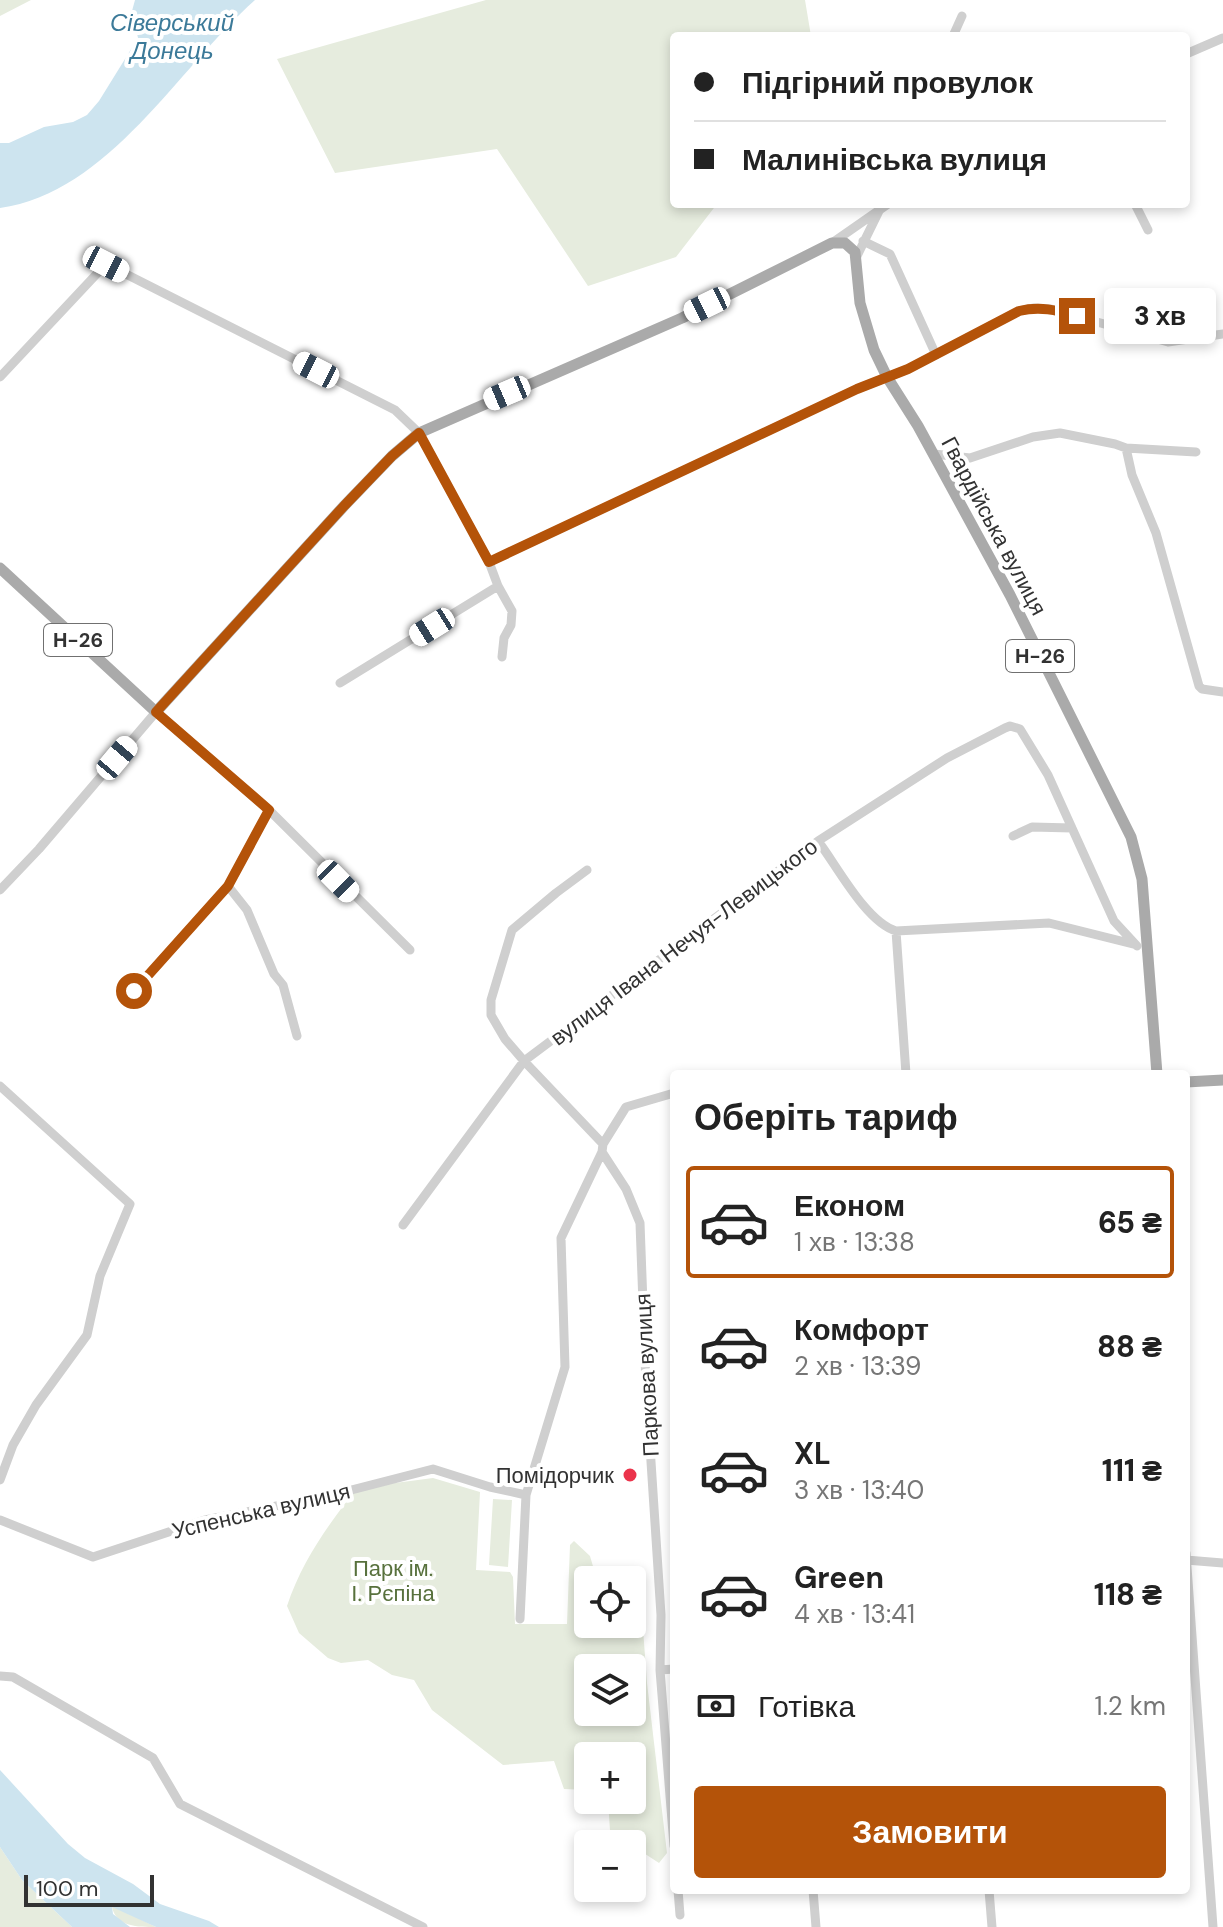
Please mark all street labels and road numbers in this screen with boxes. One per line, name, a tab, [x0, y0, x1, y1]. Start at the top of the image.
street label: Гвардійська вулиця	[935, 432, 1053, 620]
road number: Н-26	[44, 624, 112, 656]
road number: Н-26	[1006, 640, 1074, 672]
street label: вулиця Івана Нечуя-Левицького	[545, 832, 823, 1052]
street label: Паркова вулиця	[628, 1293, 666, 1457]
street label: Успенська вулиця	[169, 1476, 353, 1546]

